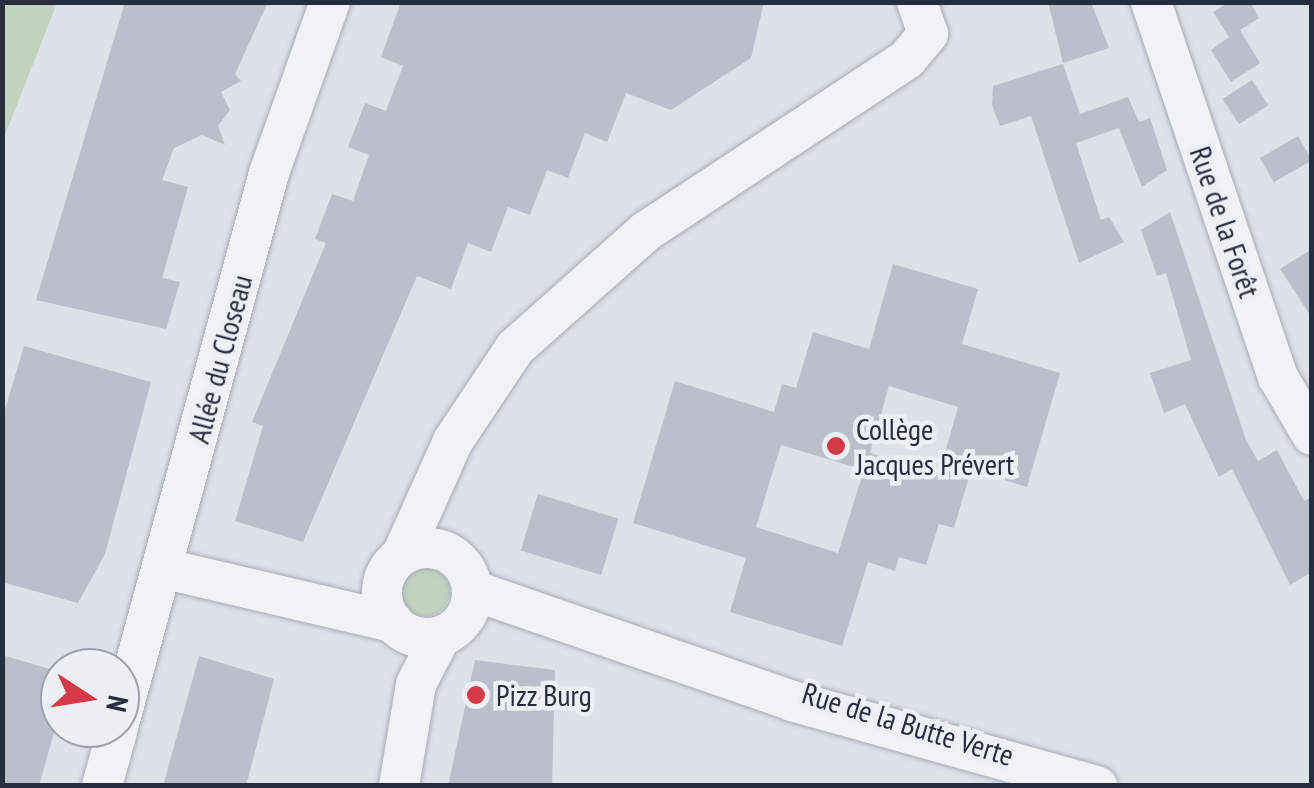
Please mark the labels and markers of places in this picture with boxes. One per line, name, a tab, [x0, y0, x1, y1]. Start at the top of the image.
place label: Collège Jacques Prévert	[856, 411, 1014, 482]
marker: Collège Jacques Prévert	[825, 435, 847, 457]
place label: Pizz Burg	[496, 677, 592, 713]
marker: Pizz Burg	[465, 684, 487, 706]

